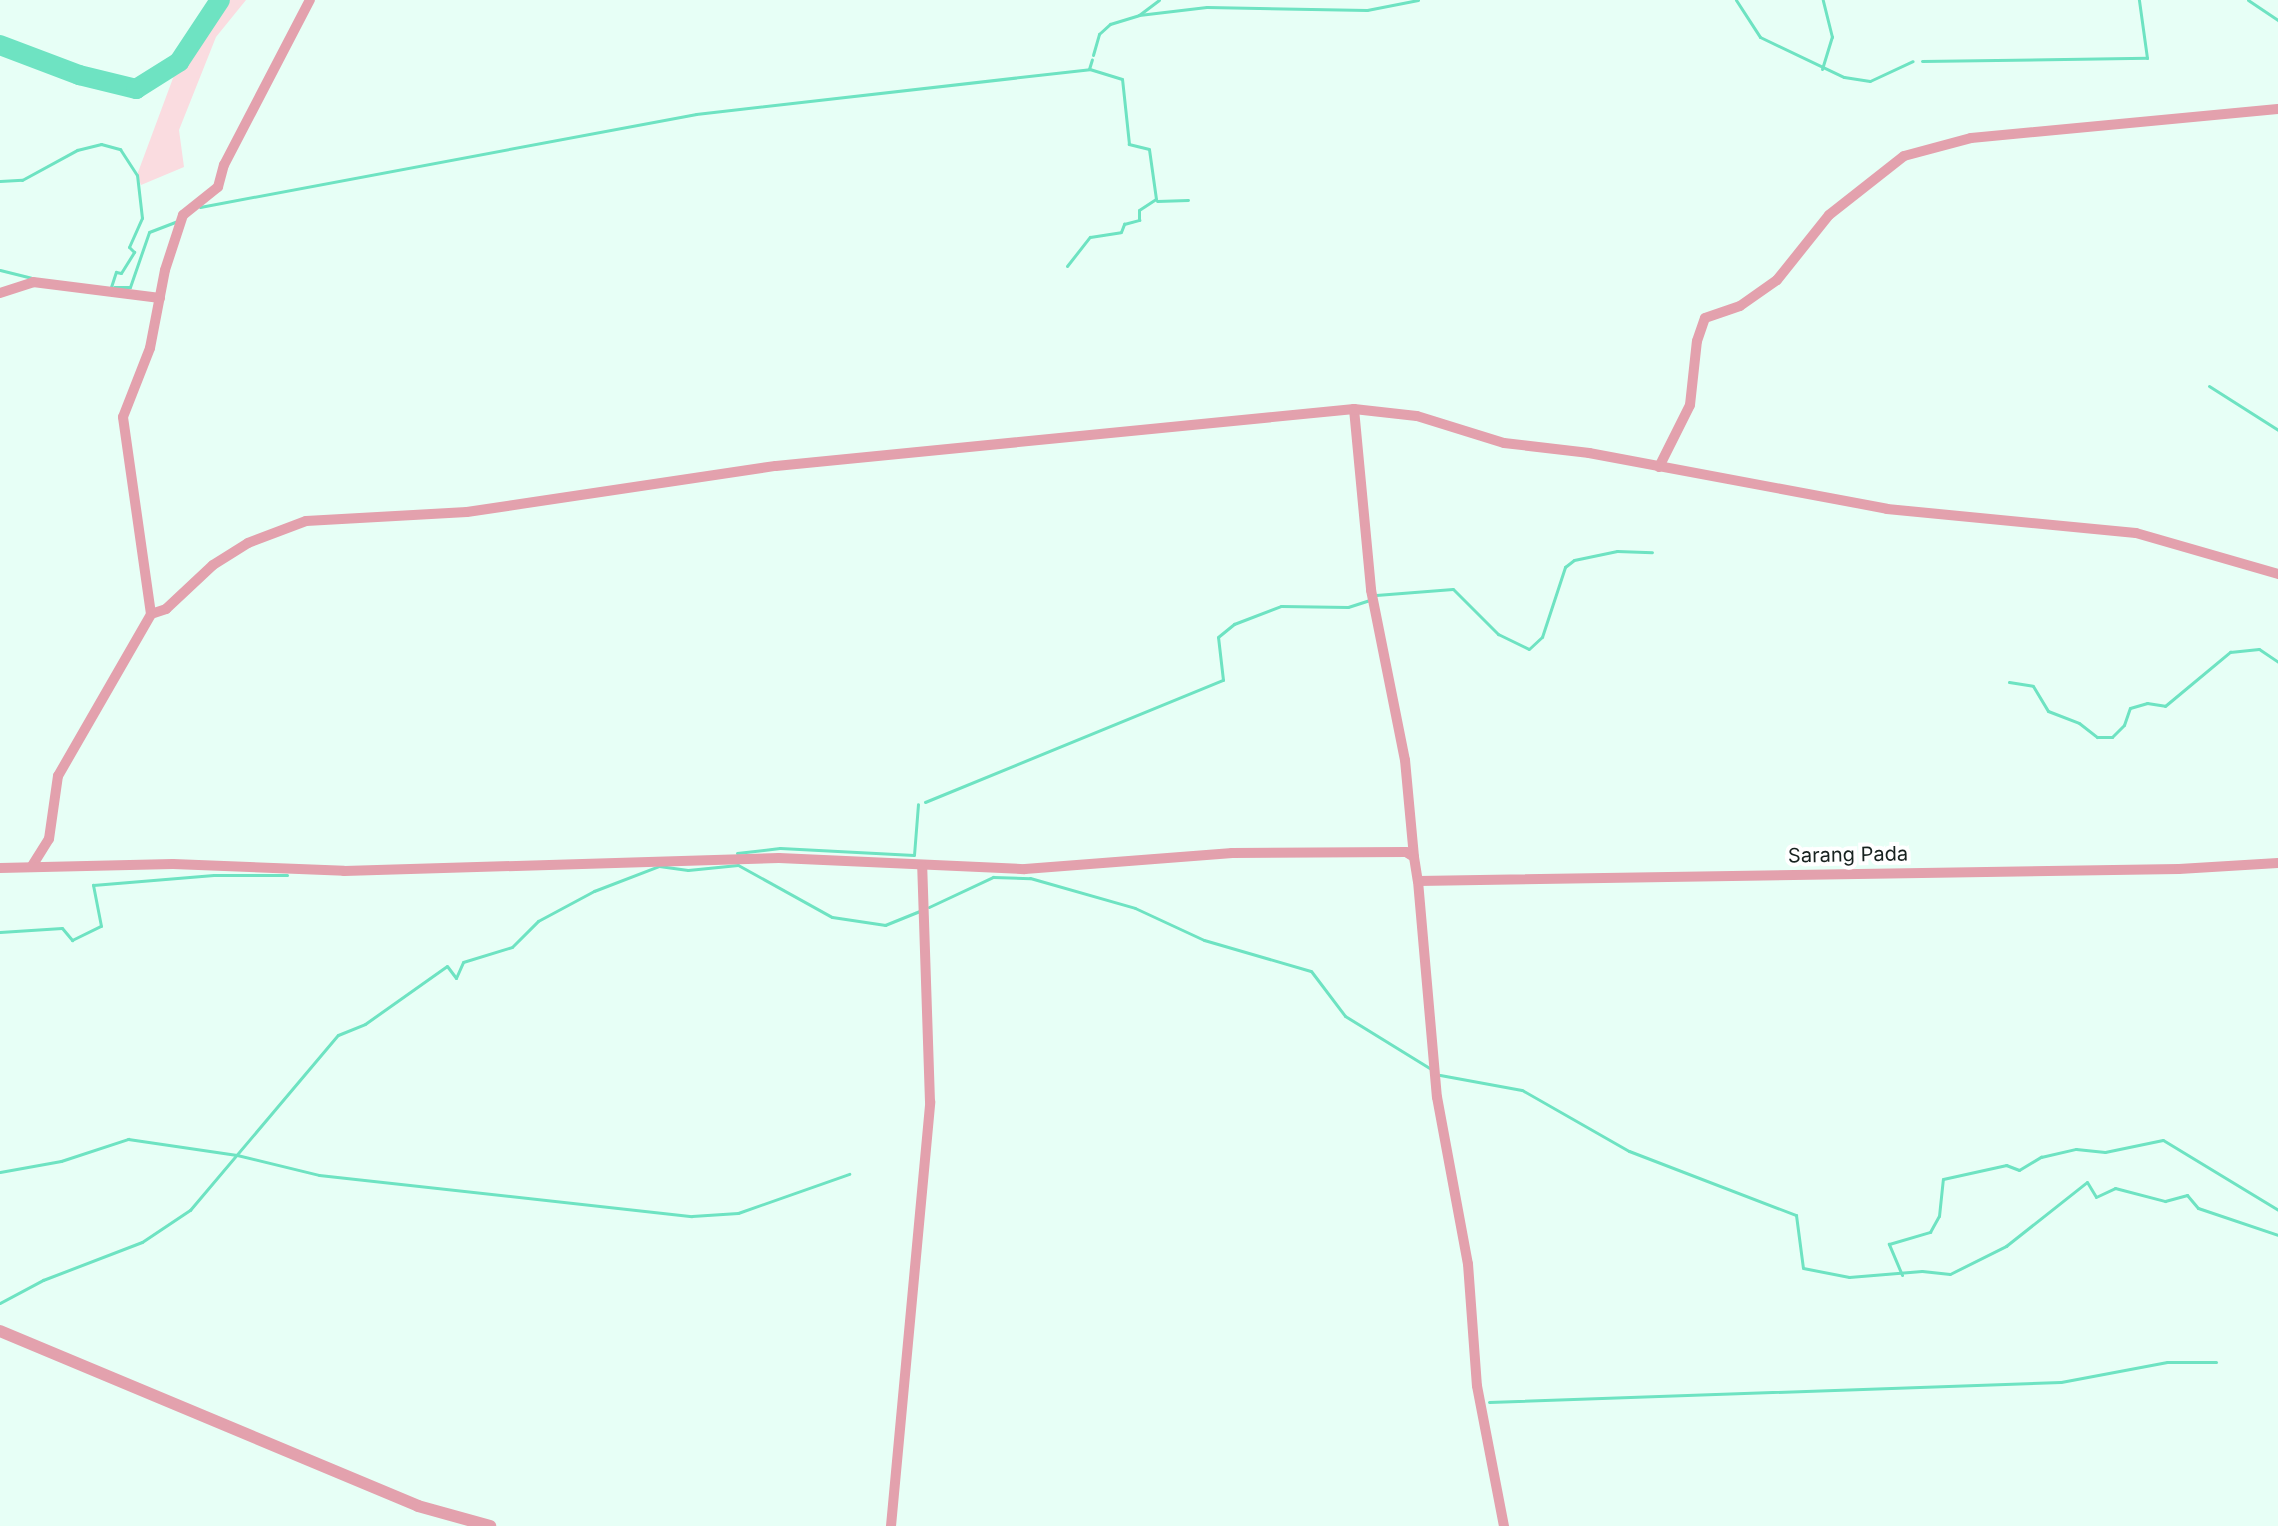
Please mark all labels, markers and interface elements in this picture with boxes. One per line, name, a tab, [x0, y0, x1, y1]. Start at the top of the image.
street label: Sarang Pada	[1788, 842, 1908, 868]

